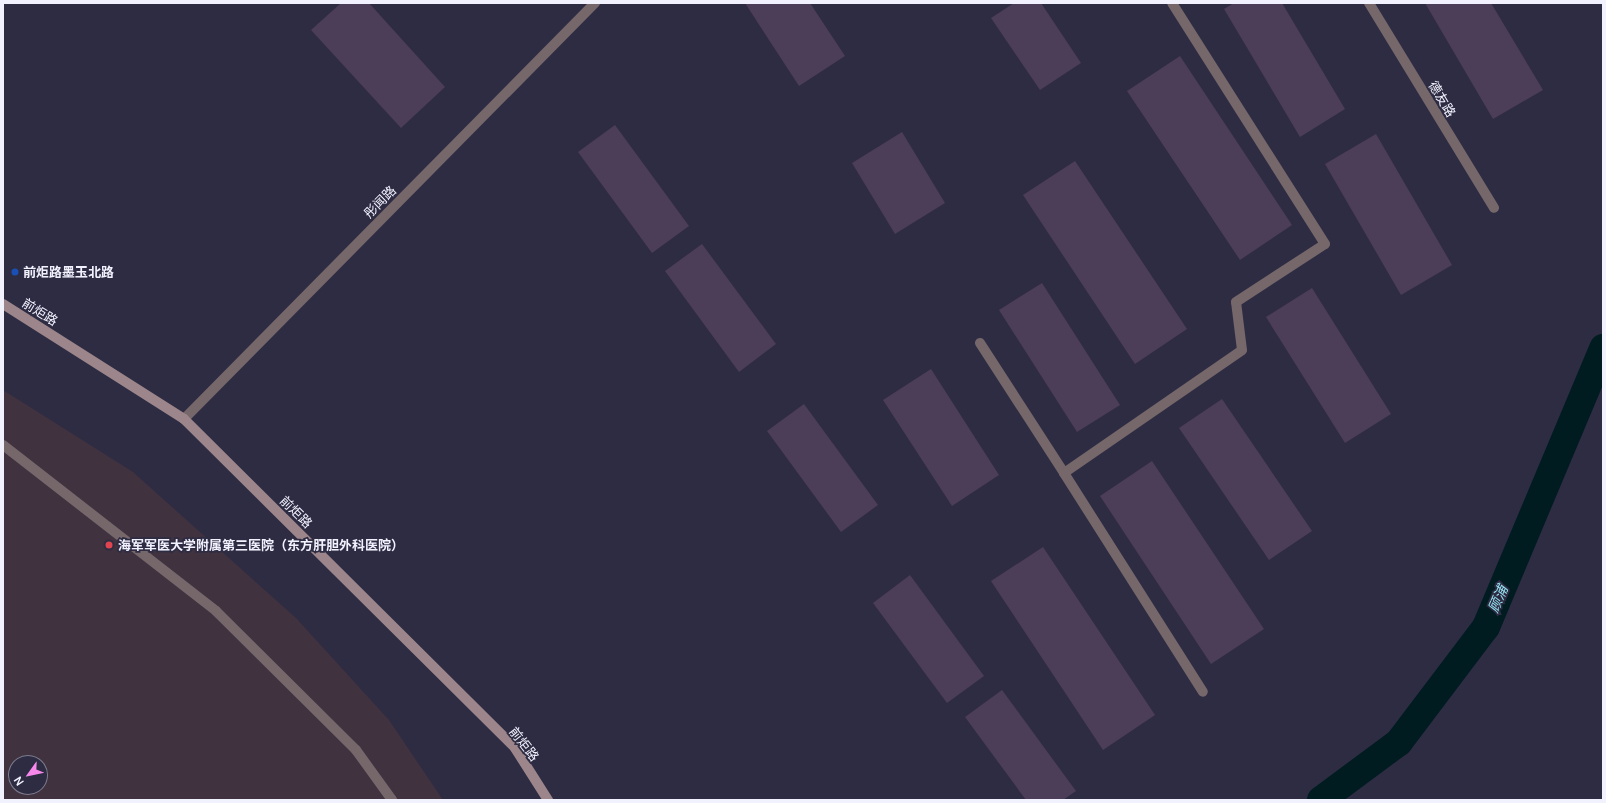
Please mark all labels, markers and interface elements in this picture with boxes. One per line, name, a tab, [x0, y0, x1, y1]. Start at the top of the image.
street label: 德友路	[1425, 78, 1459, 120]
street label: 彤闻路	[361, 183, 399, 221]
place label: 前炬路墨玉北路	[23, 264, 114, 280]
marker: 前炬路墨玉北路	[10, 267, 20, 277]
street label: 前炬路	[19, 295, 61, 329]
street label: 前炬路	[277, 493, 315, 531]
place label: 海军军医大学附属第三医院（东方肝胆外科医院）	[118, 537, 404, 553]
marker: 海军军医大学附属第三医院（东方肝胆外科医院）	[103, 539, 115, 551]
water label: 顾浦	[1485, 583, 1511, 615]
street label: 前炬路	[506, 724, 542, 764]
north arrow	[8, 755, 48, 795]
text: N	[10, 774, 27, 789]

